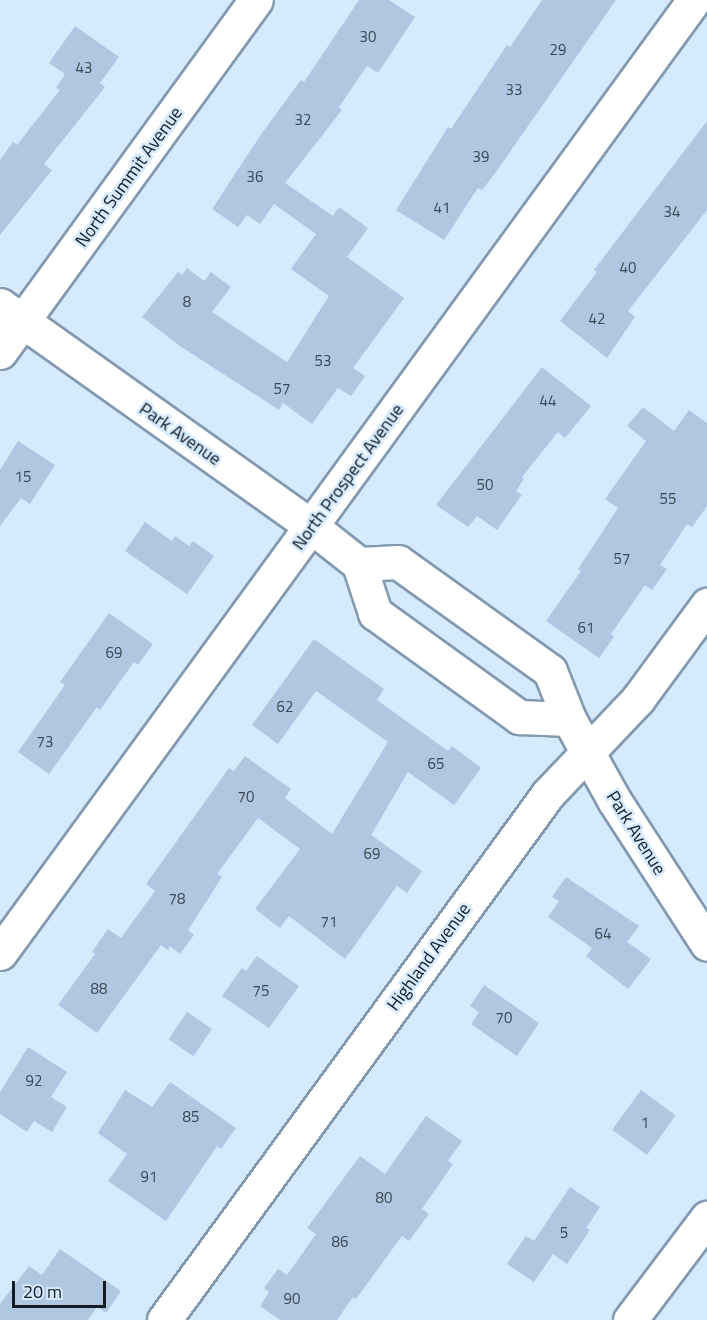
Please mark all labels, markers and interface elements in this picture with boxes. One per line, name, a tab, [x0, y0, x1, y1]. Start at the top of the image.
house number: 30	[360, 28, 376, 46]
house number: 29	[550, 41, 566, 59]
house number: 43	[76, 59, 92, 77]
house number: 33	[506, 81, 522, 99]
street label: North Summit Avenue	[71, 103, 187, 251]
house number: 32	[295, 111, 311, 129]
house number: 39	[473, 148, 489, 166]
house number: 36	[247, 168, 263, 186]
house number: 41	[434, 199, 450, 217]
house number: 34	[664, 203, 680, 221]
house number: 40	[620, 259, 636, 277]
house number: 8	[183, 293, 191, 311]
house number: 42	[589, 310, 605, 328]
house number: 53	[315, 352, 331, 370]
house number: 57	[274, 380, 290, 398]
house number: 44	[540, 392, 556, 410]
street label: Park Avenue	[135, 398, 225, 470]
street label: North Prospect Avenue	[288, 400, 408, 554]
house number: 15	[15, 468, 31, 486]
house number: 50	[477, 476, 493, 494]
house number: 55	[660, 490, 676, 508]
house number: 57	[614, 550, 630, 568]
house number: 61	[578, 619, 594, 637]
house number: 69	[106, 644, 122, 662]
house number: 62	[277, 698, 293, 716]
house number: 73	[37, 733, 53, 751]
house number: 65	[428, 755, 444, 773]
street label: Park Avenue	[602, 787, 670, 879]
house number: 70	[238, 788, 254, 806]
house number: 69	[364, 845, 380, 863]
house number: 78	[169, 890, 185, 908]
street label: Highland Avenue	[383, 899, 475, 1015]
house number: 71	[321, 913, 337, 931]
house number: 64	[595, 925, 611, 943]
house number: 88	[91, 980, 107, 998]
house number: 75	[253, 982, 269, 1000]
house number: 70	[496, 1009, 512, 1027]
house number: 92	[26, 1072, 42, 1090]
house number: 85	[183, 1108, 199, 1126]
house number: 1	[641, 1114, 649, 1132]
house number: 91	[141, 1168, 157, 1186]
house number: 80	[376, 1189, 392, 1207]
house number: 5	[560, 1224, 568, 1242]
house number: 86	[332, 1233, 348, 1251]
scale bar	[15, 1269, 110, 1307]
text: 20 m	[23, 1278, 62, 1305]
house number: 90	[284, 1290, 300, 1308]

